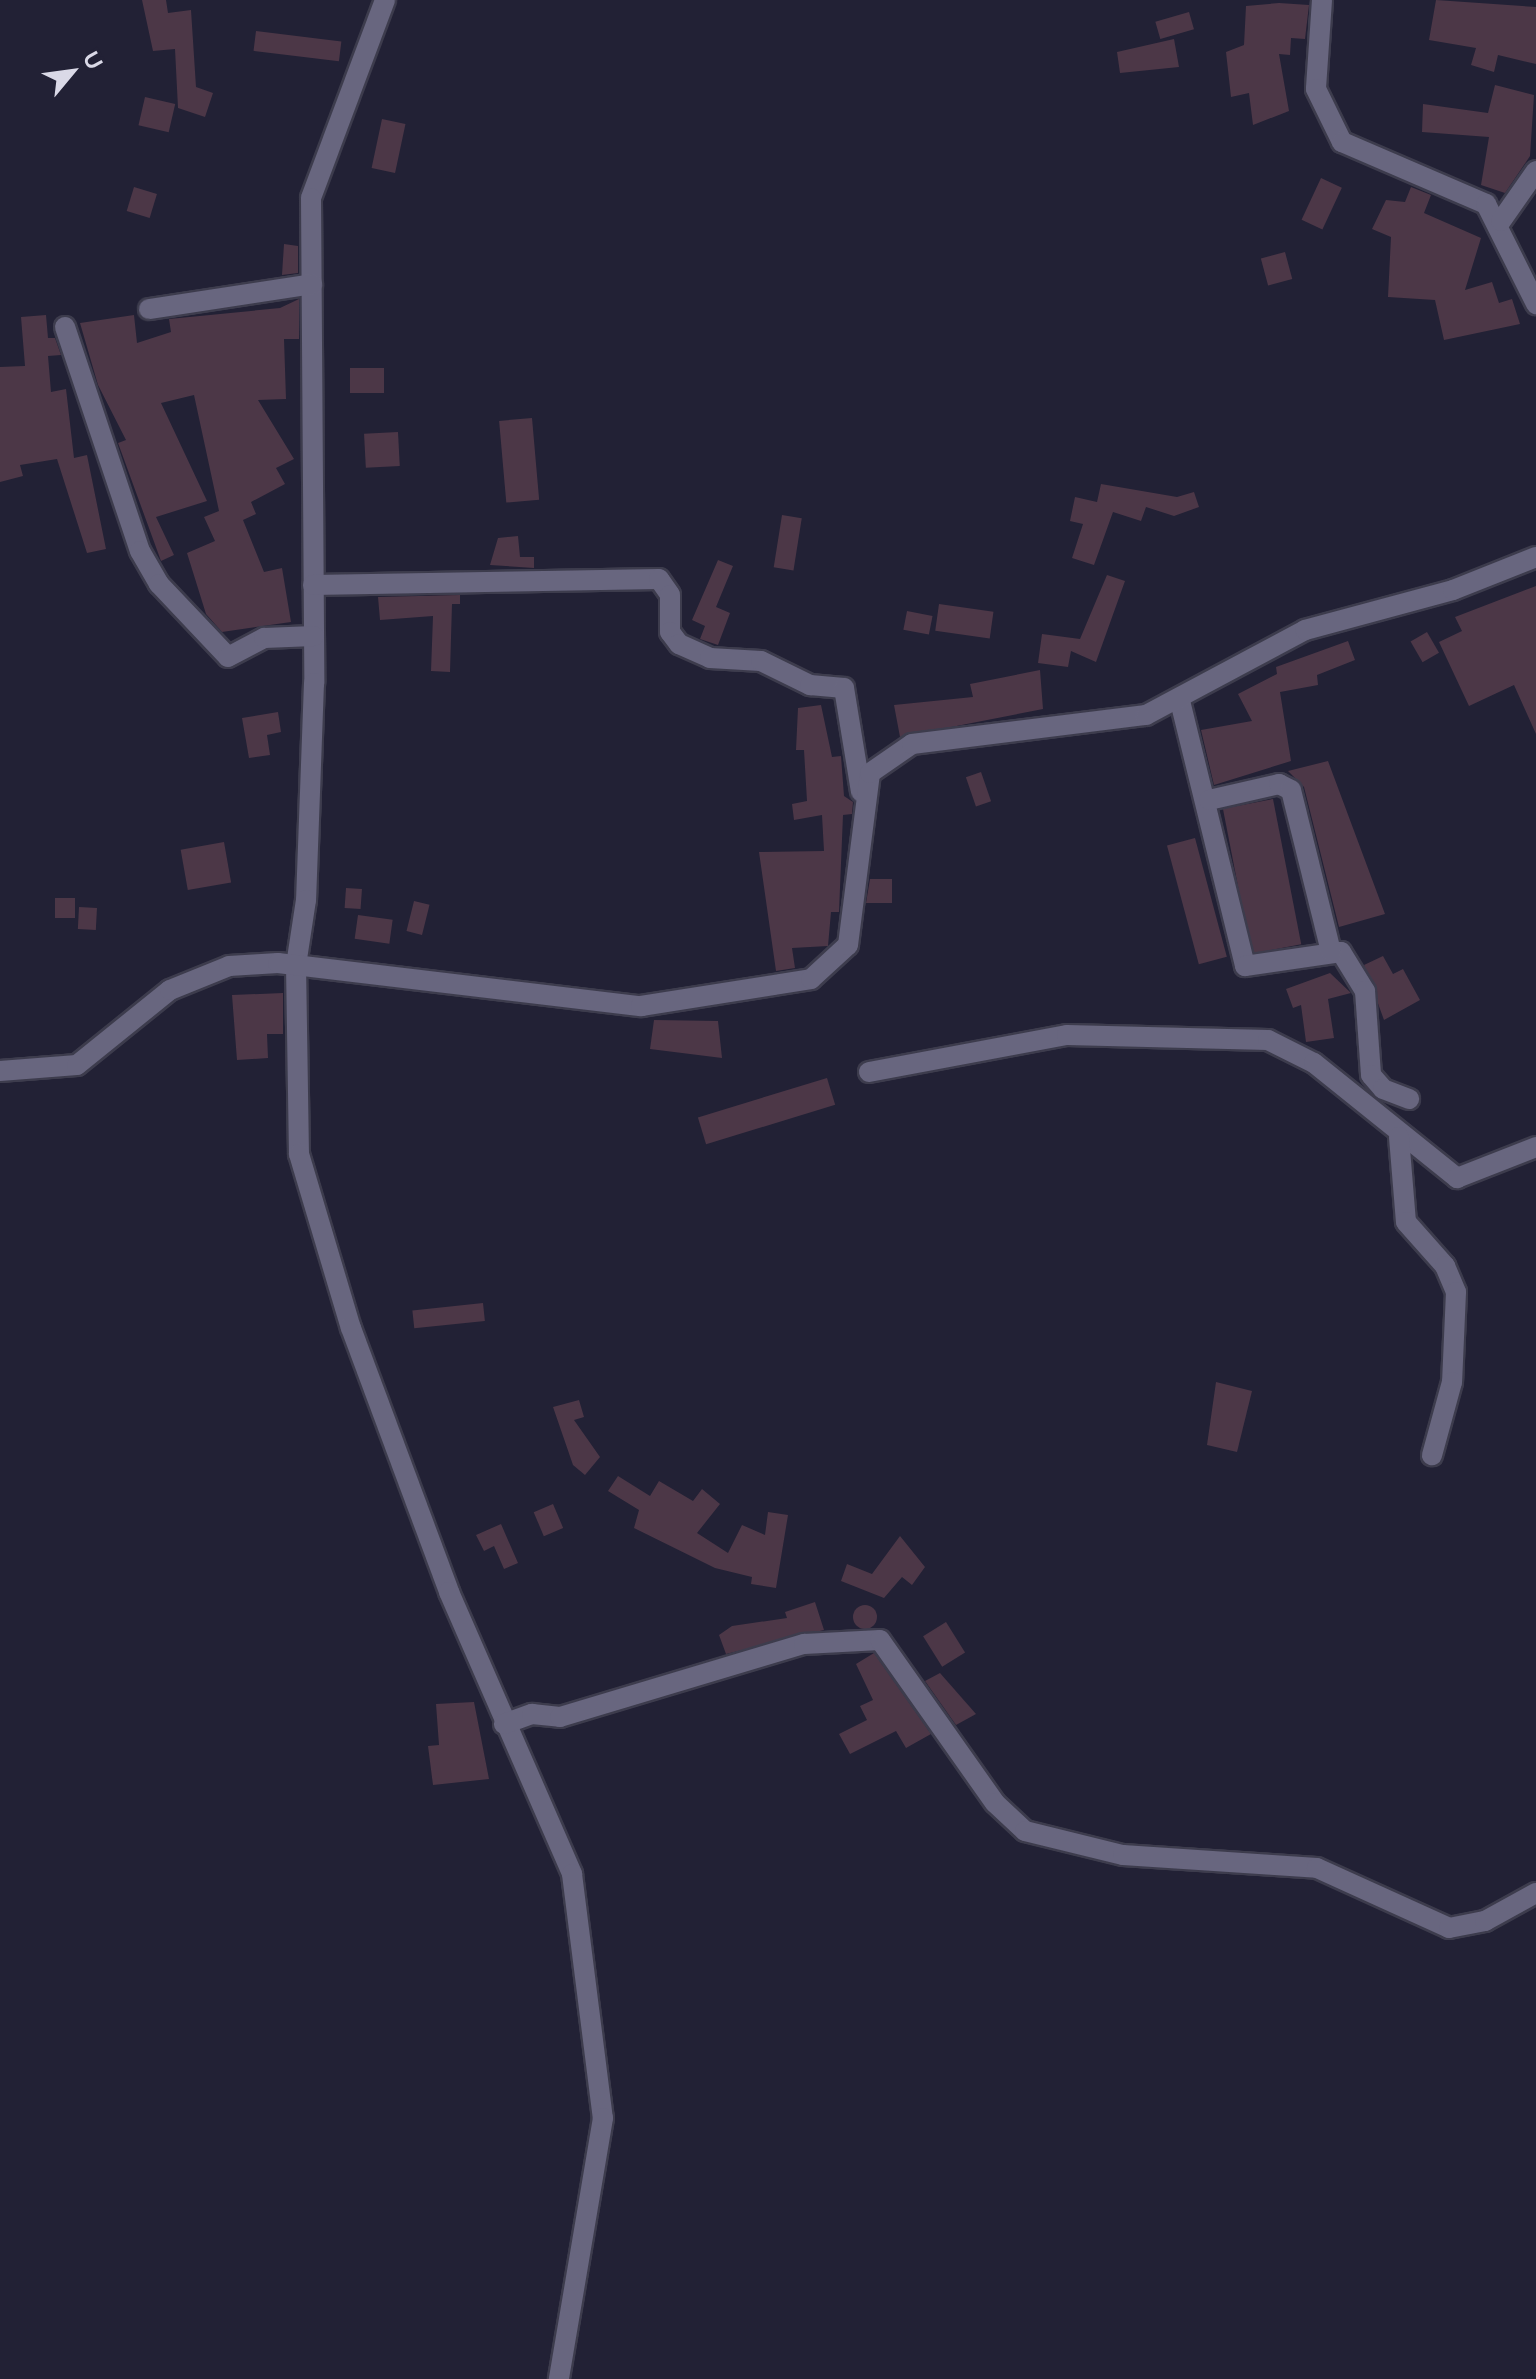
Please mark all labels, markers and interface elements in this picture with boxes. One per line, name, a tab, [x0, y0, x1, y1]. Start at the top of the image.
north arrow	[32, 32, 112, 112]
text: U	[78, 47, 108, 74]

